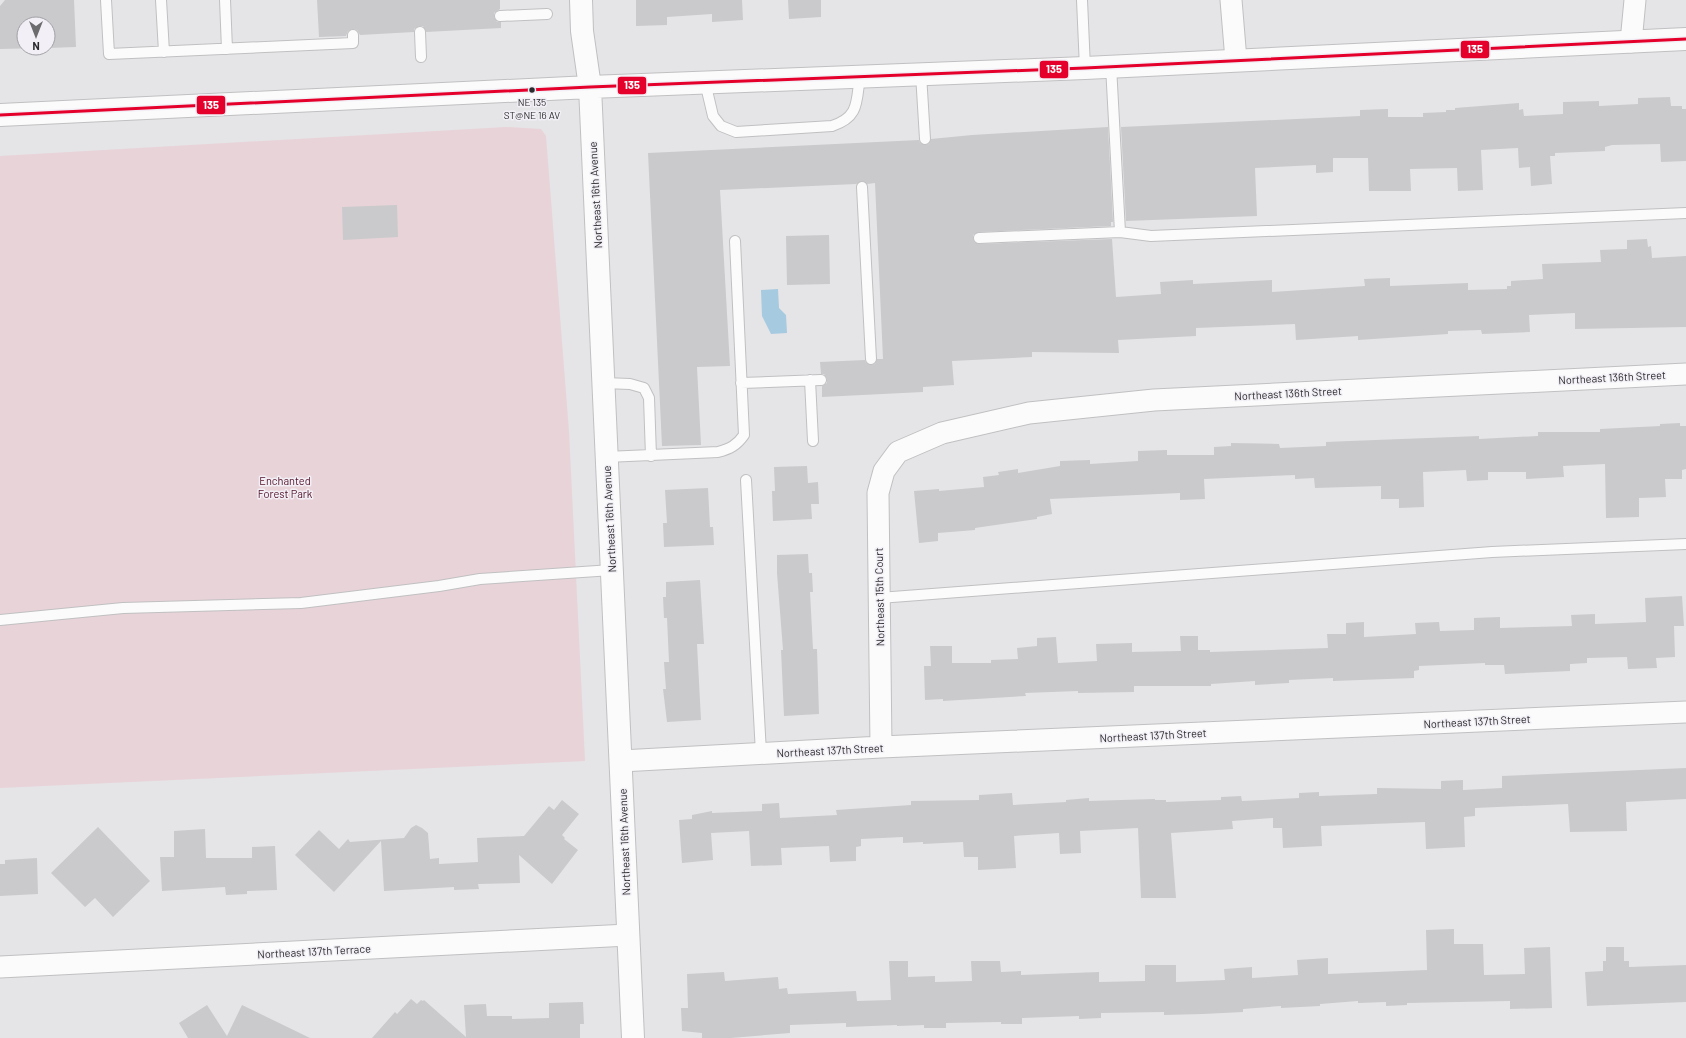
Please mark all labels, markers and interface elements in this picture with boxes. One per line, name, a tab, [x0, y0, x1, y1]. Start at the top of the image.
north arrow	[16, 16, 56, 56]
text: N	[32, 40, 40, 53]
line badge: 135	[1460, 40, 1490, 59]
text: 135	[1467, 42, 1483, 55]
line badge: 135	[1039, 60, 1069, 79]
text: 135	[1046, 62, 1062, 75]
line badge: 135	[617, 76, 647, 95]
text: 135	[624, 78, 640, 91]
marker: NE 135 ST@NE 16 AV	[527, 85, 537, 95]
line badge: 135	[196, 95, 226, 115]
place label: NE 135 ST@NE 16 AV	[504, 96, 560, 121]
text: 135	[203, 98, 219, 111]
street label: Northeast 16th Avenue	[586, 141, 604, 249]
street label: Northeast 136th Street	[1558, 368, 1666, 386]
street label: Northeast 136th Street	[1234, 384, 1342, 402]
street label: Northeast 16th Avenue	[600, 465, 618, 573]
park label: Enchanted Forest Park	[258, 474, 313, 500]
street label: Northeast 15th Court	[872, 548, 886, 646]
street label: Northeast 137th Street	[1423, 712, 1531, 730]
street label: Northeast 137th Street	[1099, 726, 1207, 744]
street label: Northeast 137th Street	[776, 741, 884, 759]
street label: Northeast 16th Avenue	[616, 788, 632, 896]
street label: Northeast 137th Terrace	[257, 942, 371, 960]

